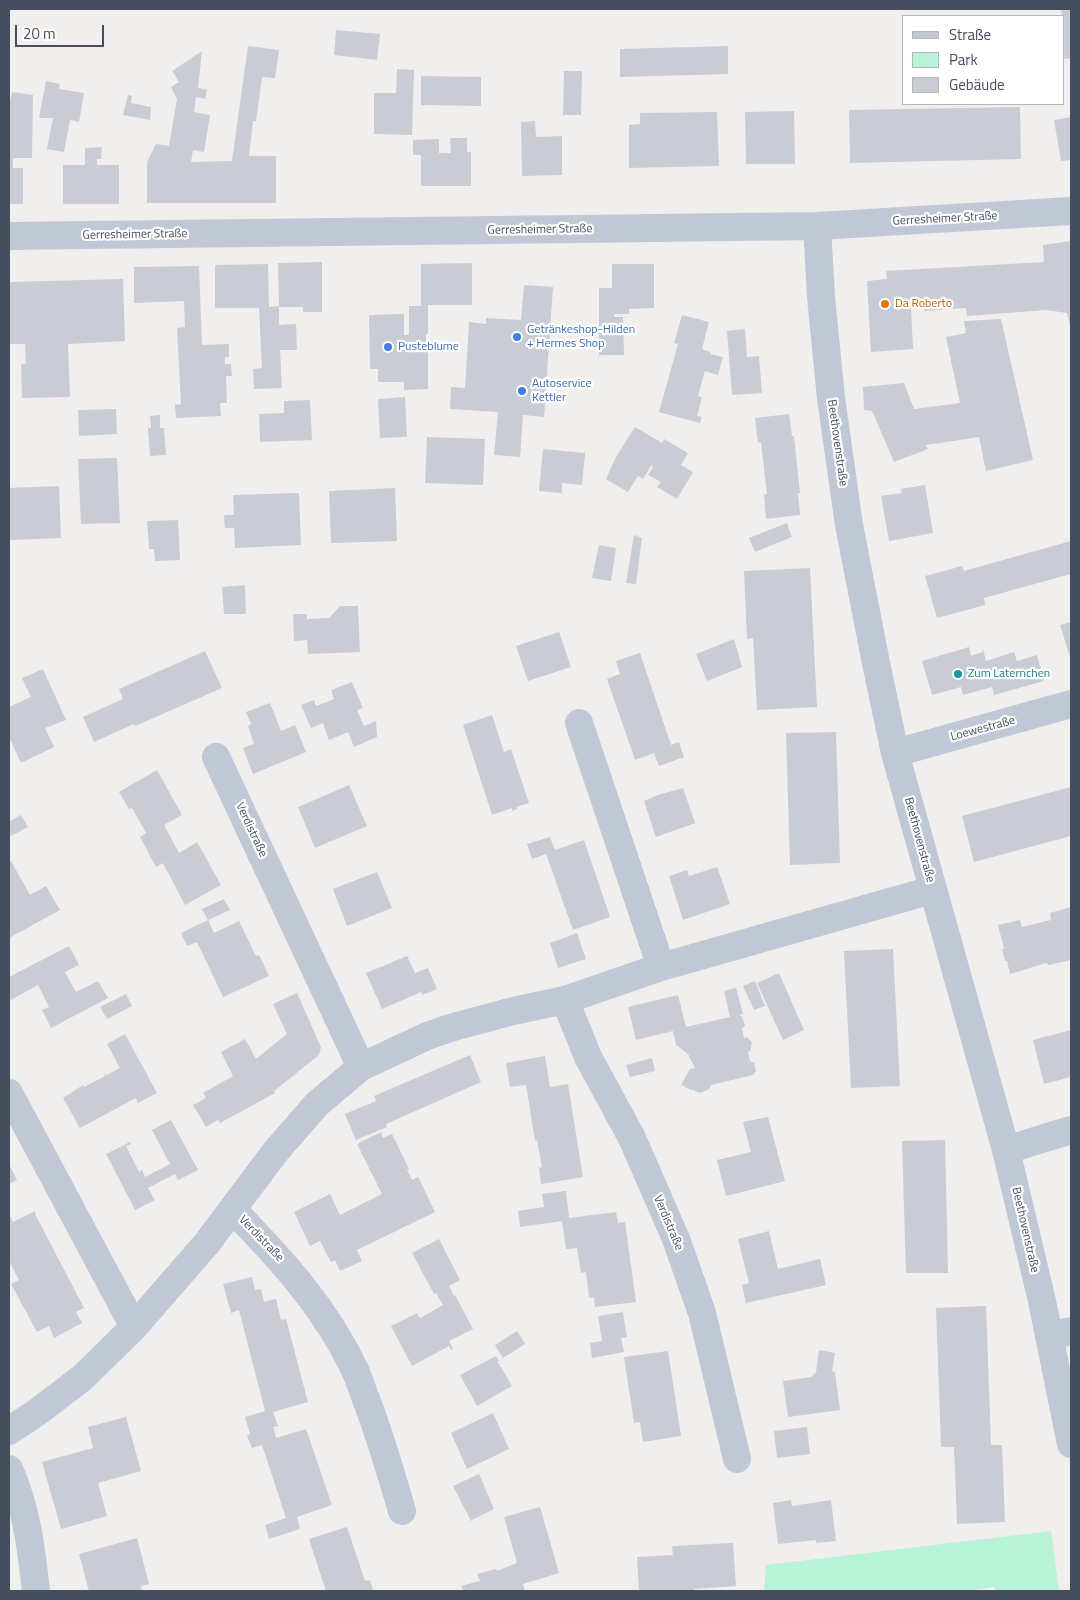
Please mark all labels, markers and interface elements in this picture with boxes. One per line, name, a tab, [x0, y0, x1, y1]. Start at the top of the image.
scale bar	[18, 15, 106, 47]
legend	[902, 15, 1065, 105]
text: 20 m	[23, 22, 56, 45]
text: Straße	[949, 23, 991, 46]
text: Park	[949, 48, 978, 71]
text: Gebäude	[949, 73, 1005, 96]
street label: Gerresheimer Straße	[892, 209, 998, 229]
street label: Gerresheimer Straße	[487, 222, 593, 238]
street label: Gerresheimer Straße	[82, 227, 188, 243]
place label: Da Roberto	[895, 297, 952, 311]
marker: Da Roberto	[879, 298, 891, 310]
place label: Getränkeshop-Hilden + Hermes Shop	[527, 323, 635, 351]
marker: Getränkeshop-Hilden + Hermes Shop	[511, 331, 523, 343]
place label: Pusteblume	[398, 340, 459, 354]
marker: Pusteblume	[382, 341, 394, 353]
place label: Autoservice Kettler	[532, 377, 591, 405]
marker: Autoservice Kettler	[516, 385, 528, 397]
street label: Beethovenstraße	[824, 399, 850, 487]
place label: Zum Laternchen	[968, 667, 1050, 681]
marker: Zum Laternchen	[952, 668, 964, 680]
street label: Loewestraße	[949, 713, 1017, 745]
street label: Beethovenstraße	[901, 796, 937, 884]
street label: Verdistraße	[232, 800, 270, 860]
street label: Beethovenstraße	[1008, 1186, 1042, 1274]
street label: Verdistraße	[650, 1193, 686, 1253]
street label: Verdistraße	[235, 1213, 287, 1265]

